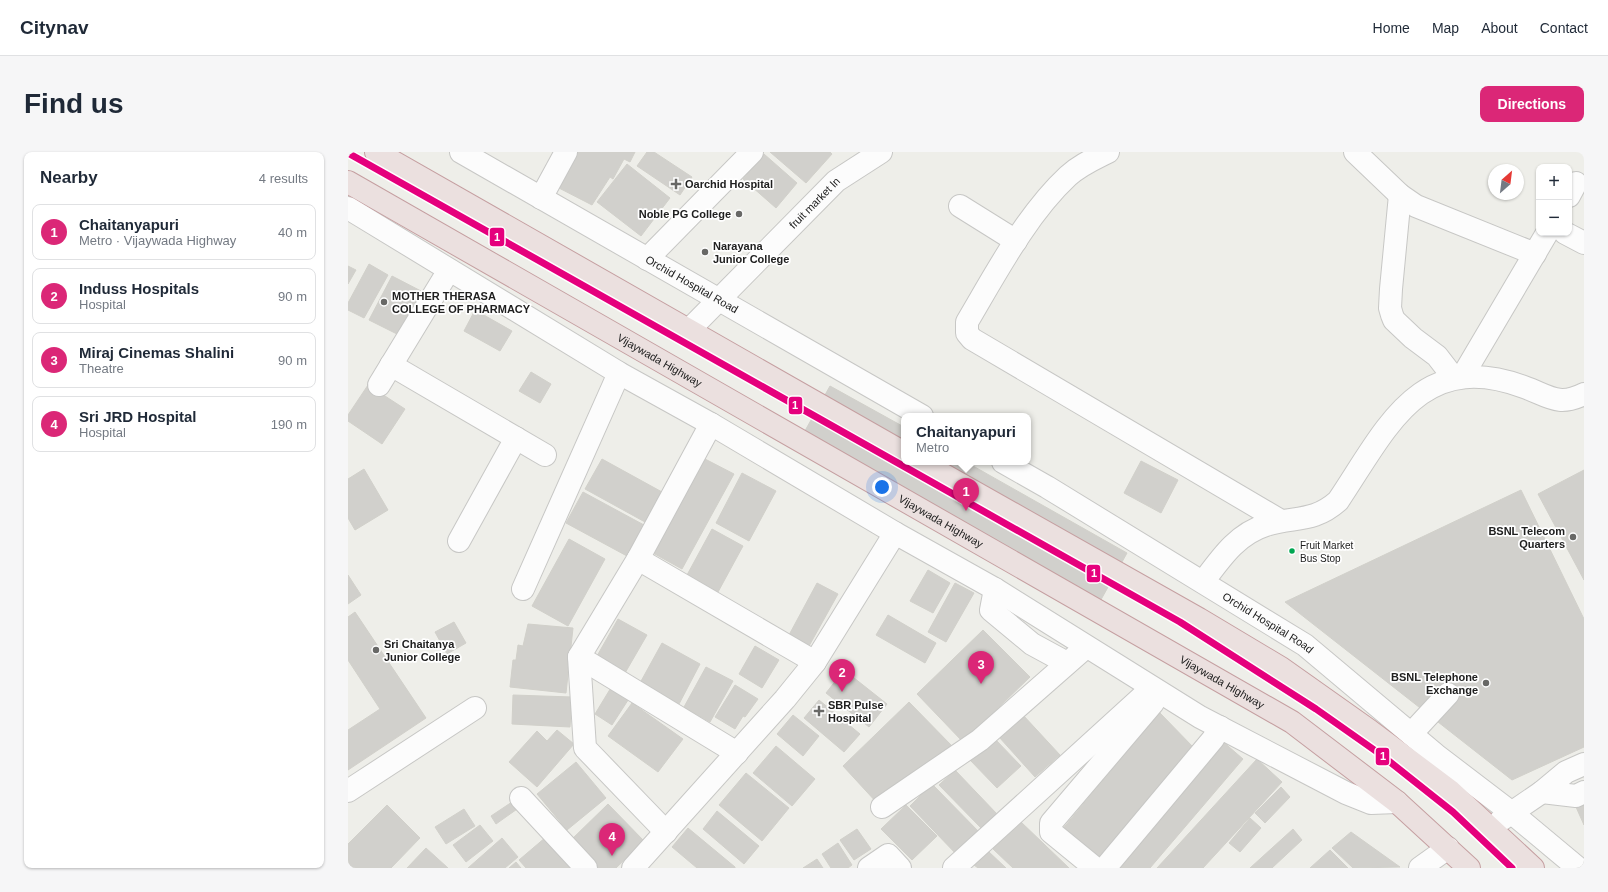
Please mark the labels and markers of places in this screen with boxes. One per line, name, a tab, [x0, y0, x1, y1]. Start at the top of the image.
marker: Oarchid Hospital	[670, 178, 682, 190]
place label: Oarchid Hospital	[685, 178, 773, 190]
place label: Noble PG College	[639, 208, 731, 220]
marker: Noble PG College	[734, 209, 744, 219]
place label: Narayana Junior College	[713, 240, 789, 265]
marker: Narayana Junior College	[700, 247, 710, 257]
place label: MOTHER THERASA COLLEGE OF PHARMACY	[392, 290, 531, 315]
marker: MOTHER THERASA COLLEGE OF PHARMACY	[379, 297, 389, 307]
pin: 1	[953, 478, 979, 511]
place label: BSNL Telecom Quarters	[1488, 525, 1565, 550]
marker: BSNL Telecom Quarters	[1568, 532, 1578, 542]
place label: Fruit Market Bus Stop	[1300, 540, 1354, 564]
marker: Fruit Market Bus Stop	[1287, 546, 1297, 556]
place label: Sri Chaitanya Junior College	[384, 638, 460, 663]
marker: Sri Chaitanya Junior College	[371, 645, 381, 655]
pin: 3	[968, 651, 994, 684]
pin: 2	[829, 659, 855, 692]
place label: BSNL Telephone Exchange	[1391, 671, 1478, 696]
marker: BSNL Telephone Exchange	[1481, 678, 1491, 688]
place label: SBR Pulse Hospital	[828, 699, 884, 724]
marker: SBR Pulse Hospital	[813, 705, 825, 717]
pin: 4	[599, 823, 625, 856]

